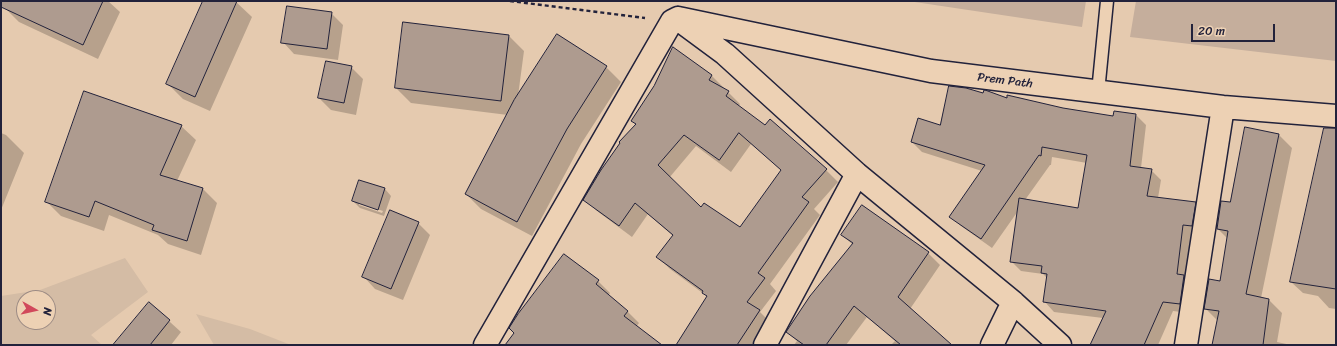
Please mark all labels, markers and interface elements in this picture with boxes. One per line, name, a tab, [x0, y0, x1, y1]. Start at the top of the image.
scale bar	[1193, 16, 1277, 42]
text: 20 m	[1198, 20, 1225, 42]
street label: Prem Path	[977, 70, 1033, 92]
north arrow	[16, 290, 56, 330]
text: N	[37, 307, 57, 317]

